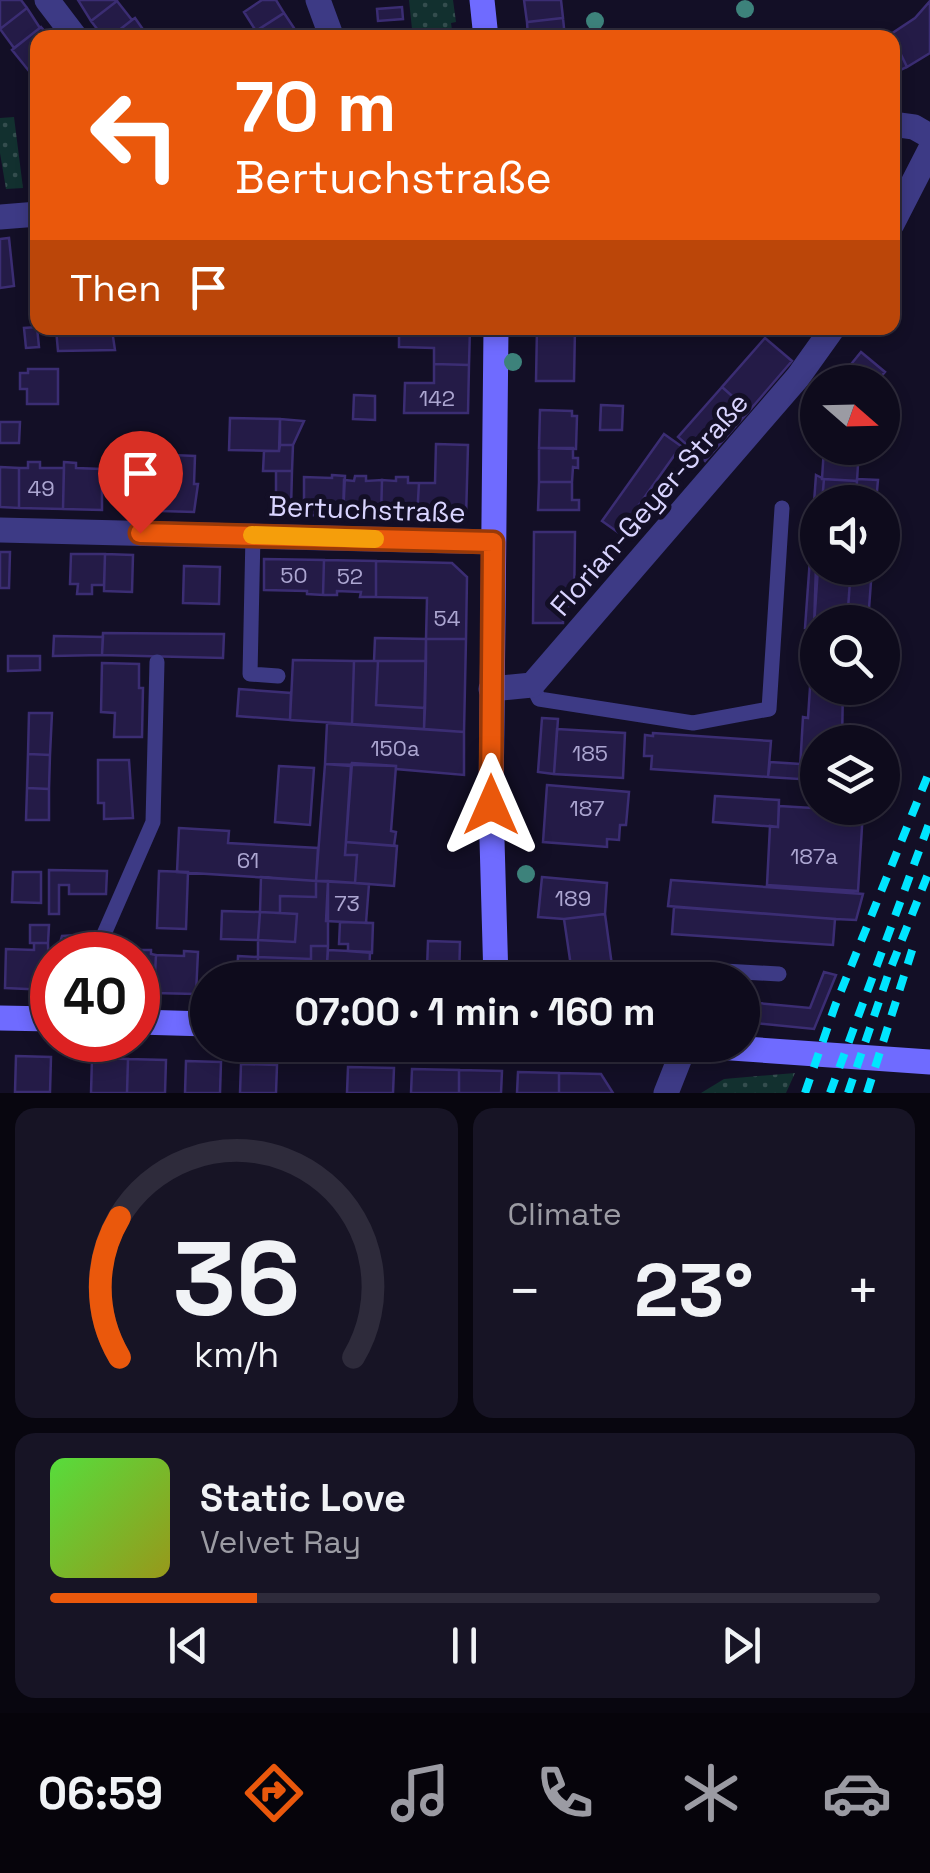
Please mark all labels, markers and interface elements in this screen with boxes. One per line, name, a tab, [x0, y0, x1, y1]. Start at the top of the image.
text: 70 m	[235, 62, 396, 151]
icon: left	[70, 70, 200, 200]
text: Bertuchstraße	[235, 149, 552, 206]
icon: arrive	[181, 260, 236, 315]
text: Then	[70, 264, 161, 312]
north arrow	[800, 365, 900, 465]
map controls	[800, 365, 900, 825]
house number: 142	[419, 384, 455, 412]
street label: Florian-Geyer-Straße	[542, 385, 756, 623]
pin	[98, 431, 183, 534]
icon: arrive	[113, 446, 168, 501]
house number: 49	[27, 474, 55, 502]
button: sound	[800, 485, 900, 585]
street label: Bertuchstraße	[268, 488, 466, 530]
house number: 50	[280, 561, 308, 589]
house number: 52	[337, 562, 363, 590]
house number: 54	[434, 604, 461, 632]
button: search	[800, 605, 900, 705]
button: layers	[800, 725, 900, 825]
house number: 150a	[370, 734, 420, 762]
house number: 185	[572, 739, 608, 767]
position arrow	[439, 753, 543, 857]
house number: 187	[569, 794, 605, 822]
house number: 187a	[790, 842, 838, 870]
house number: 61	[237, 846, 259, 874]
house number: 189	[555, 884, 591, 912]
house number: 73	[334, 889, 360, 917]
speed limit sign: 40	[30, 932, 160, 1062]
text: 07:00 · 1 min · 160 m	[295, 988, 655, 1036]
text: Climate	[508, 1194, 622, 1234]
text: 36	[172, 1213, 300, 1345]
text: 23°	[634, 1242, 754, 1338]
text: −	[508, 1256, 542, 1326]
text: +	[846, 1256, 880, 1326]
text: km/h	[194, 1332, 279, 1377]
text: Static Love	[200, 1474, 406, 1522]
text: Velvet Ray	[200, 1522, 361, 1562]
icon: previous	[161, 1618, 216, 1673]
icon: pause	[437, 1618, 492, 1673]
icon: next	[714, 1618, 769, 1673]
icon: directions	[239, 1758, 309, 1828]
icon: music	[385, 1758, 455, 1828]
icon: phone	[530, 1758, 600, 1828]
icon: climate	[676, 1758, 746, 1828]
icon: car	[822, 1758, 892, 1828]
text: 06:59	[38, 1765, 163, 1822]

